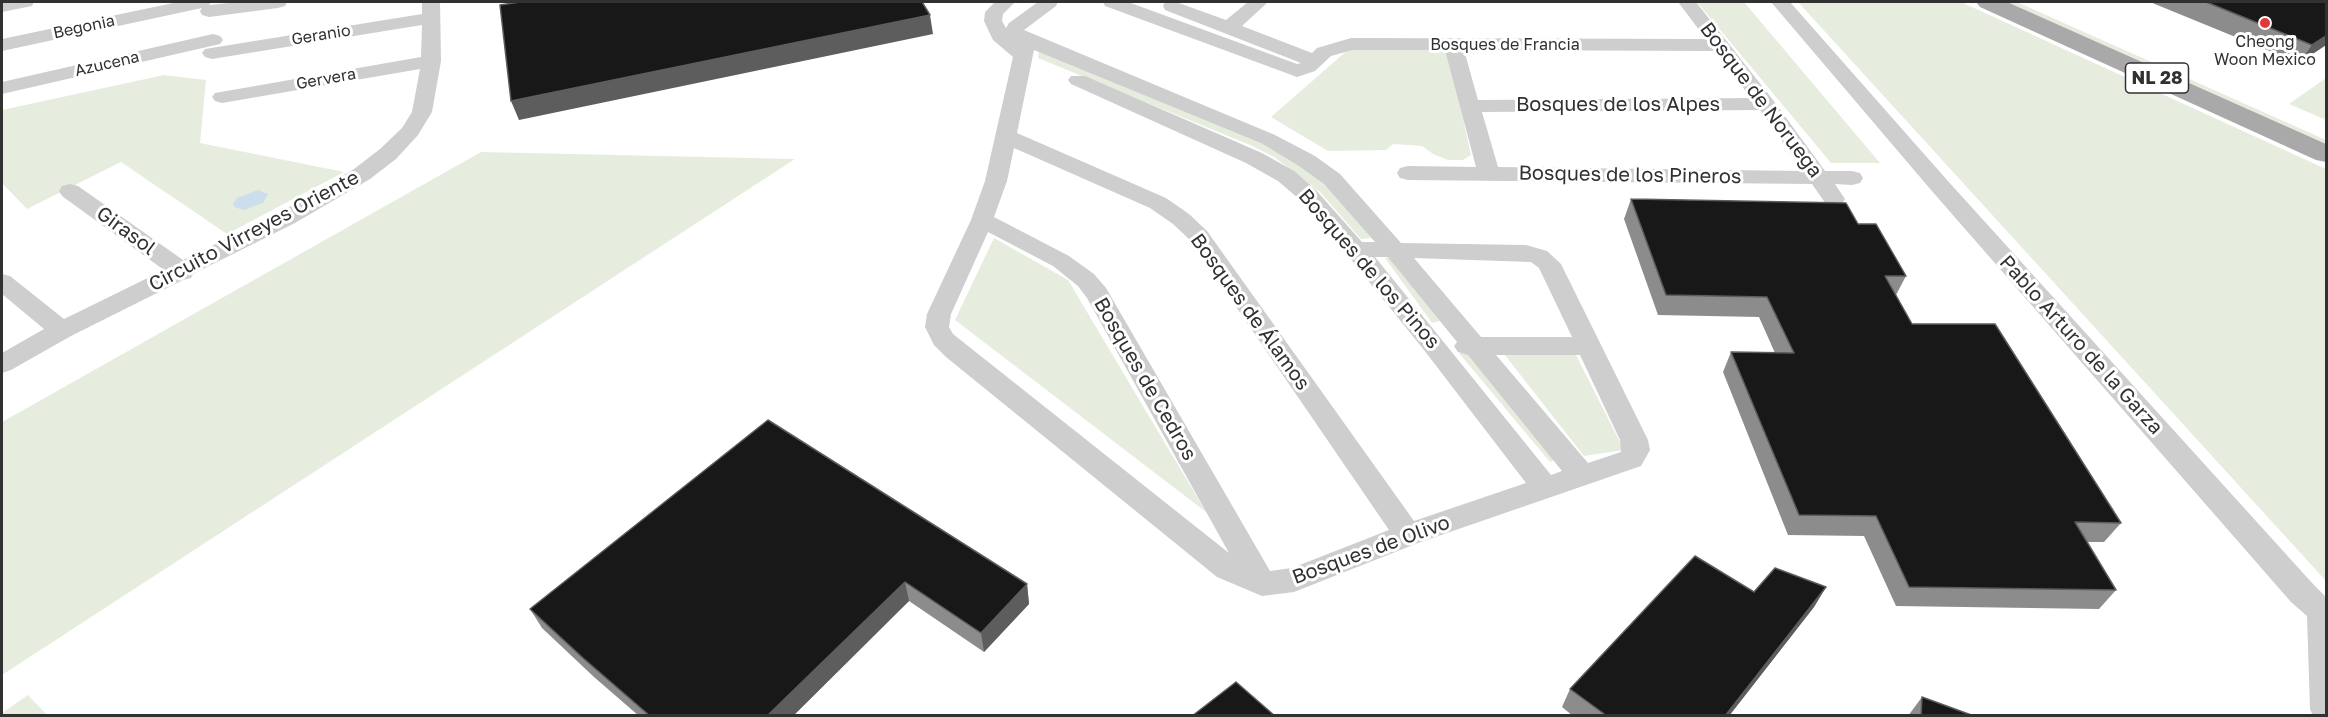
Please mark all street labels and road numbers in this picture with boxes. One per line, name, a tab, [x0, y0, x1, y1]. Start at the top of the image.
street label: Begonia	[51, 11, 117, 43]
street label: Bosque de Noruega	[1695, 18, 1827, 182]
street label: Geranio	[290, 21, 352, 49]
street label: Bosques de Francia	[1430, 35, 1580, 55]
street label: Azucena	[73, 47, 141, 81]
road number: NL 28	[2126, 63, 2188, 93]
street label: Gervera	[295, 64, 357, 94]
street label: Bosques de los Alpes	[1516, 93, 1720, 117]
street label: Bosques de los Pineros	[1518, 161, 1742, 189]
street label: Circuito Virreyes Oriente	[145, 165, 363, 297]
street label: Bosques de los Pinos	[1293, 184, 1445, 354]
street label: Girasol	[92, 201, 160, 261]
street label: Bosques de Álamos	[1185, 229, 1315, 395]
street label: Pablo Arturo de la Garza	[1994, 251, 2168, 439]
street label: Bosques de Cedros	[1089, 293, 1201, 465]
street label: Bosques de Olivo	[1289, 510, 1453, 590]

